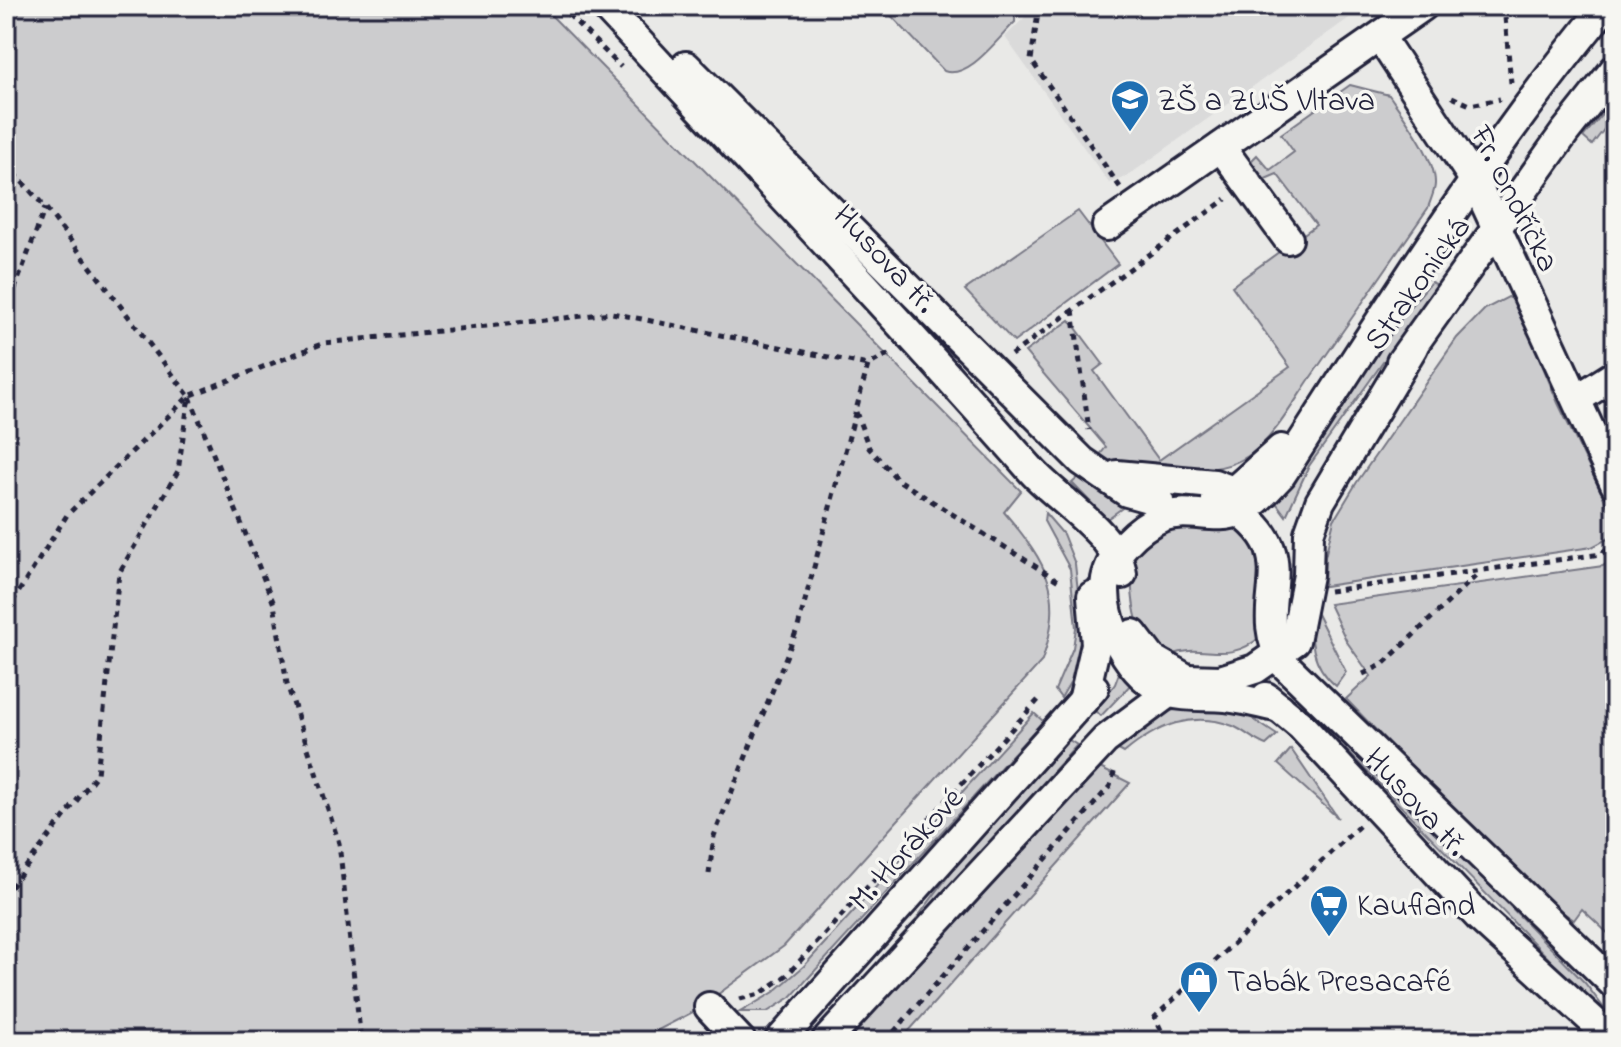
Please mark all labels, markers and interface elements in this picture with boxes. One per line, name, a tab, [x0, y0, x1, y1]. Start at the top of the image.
school or university icon: ZŠ a ZUŠ Vltava	[1109, 78, 1151, 133]
place label: ZŠ a ZUŠ Vltava	[1158, 79, 1375, 126]
street label: Fr. Ondříčka	[1455, 117, 1570, 281]
street label: Husova tř.	[820, 195, 947, 326]
street label: Strakonická	[1354, 209, 1483, 362]
street label: Husova tř.	[1351, 738, 1478, 869]
street label: M. Horákové	[839, 777, 977, 923]
supermarket icon: Kaufland	[1308, 883, 1350, 938]
place label: Kaufland	[1357, 884, 1475, 931]
shop icon: Tabák Presacafé	[1178, 959, 1220, 1014]
place label: Tabák Presacafé	[1227, 960, 1452, 1007]

